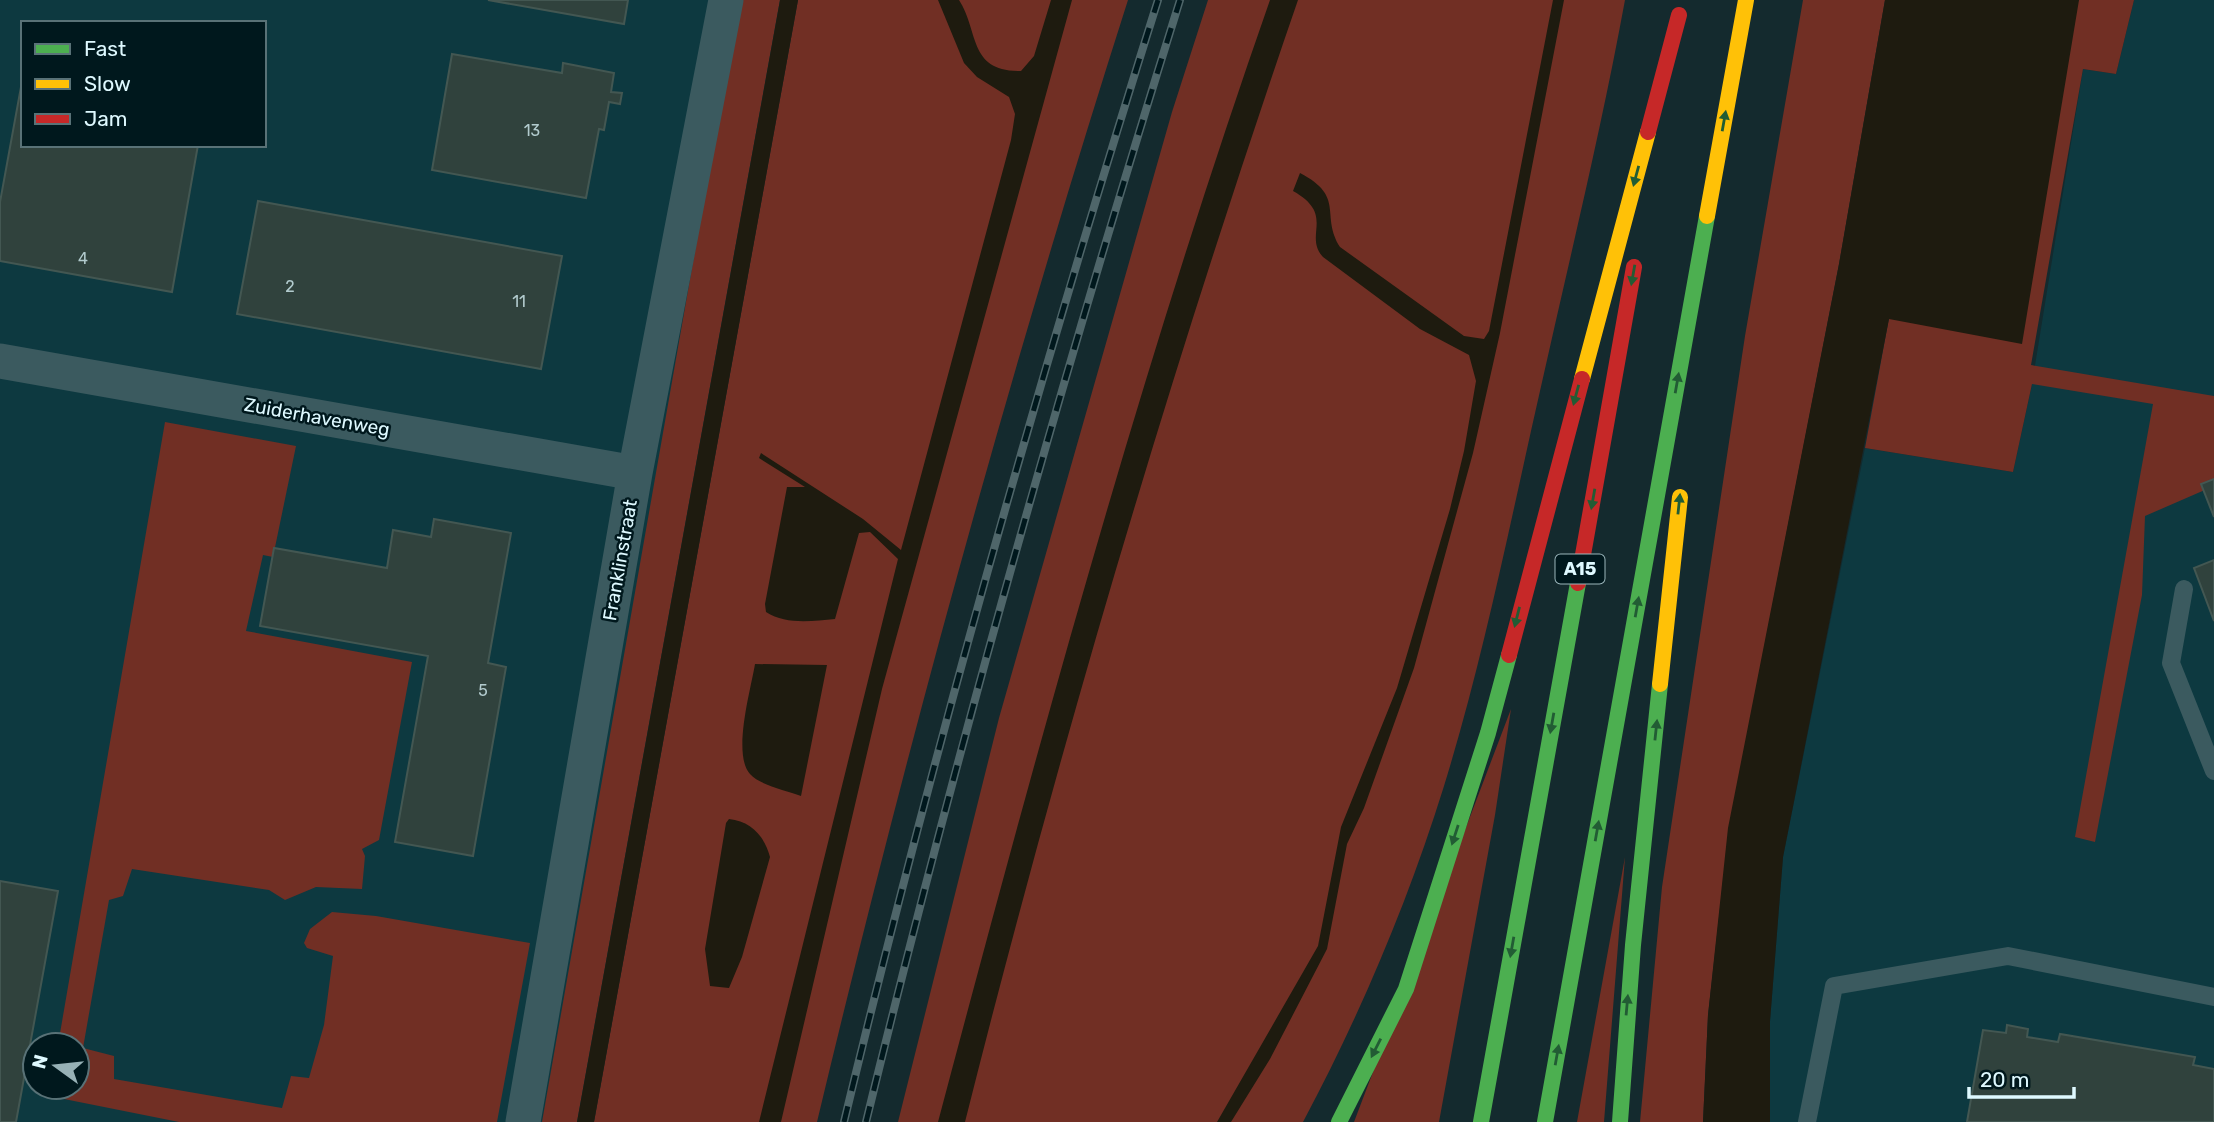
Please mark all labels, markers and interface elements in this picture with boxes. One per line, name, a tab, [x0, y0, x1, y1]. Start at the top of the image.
legend	[21, 21, 266, 147]
text: Fast	[84, 36, 126, 61]
text: Slow	[84, 71, 131, 96]
text: Jam	[84, 106, 128, 131]
one-way arrow	[1719, 110, 1730, 132]
house number: 13	[524, 121, 540, 140]
one-way arrow	[1630, 165, 1641, 187]
house number: 4	[78, 249, 88, 268]
one-way arrow	[1627, 264, 1638, 286]
house number: 2	[285, 277, 295, 296]
house number: 11	[512, 292, 526, 311]
one-way arrow	[1672, 372, 1683, 394]
one-way arrow	[1570, 385, 1581, 407]
street label: Zuiderhavenweg	[242, 393, 392, 441]
one-way arrow	[1587, 488, 1598, 510]
one-way arrow	[1674, 493, 1685, 515]
street label: Franklinstraat	[598, 497, 642, 623]
road number: A15	[1556, 554, 1604, 584]
one-way arrow	[1632, 596, 1643, 618]
one-way arrow	[1511, 606, 1522, 628]
house number: 5	[478, 681, 488, 700]
one-way arrow	[1547, 712, 1558, 734]
one-way arrow	[1651, 719, 1662, 741]
one-way arrow	[1591, 820, 1602, 842]
one-way arrow	[1449, 825, 1460, 846]
one-way arrow	[1506, 936, 1517, 958]
one-way arrow	[1622, 994, 1633, 1016]
north arrow	[21, 1031, 91, 1101]
one-way arrow	[1371, 1038, 1382, 1058]
one-way arrow	[1551, 1044, 1562, 1066]
text: N	[27, 1052, 53, 1071]
scale bar	[1969, 1056, 2074, 1100]
text: 20 m	[1980, 1067, 2029, 1092]

